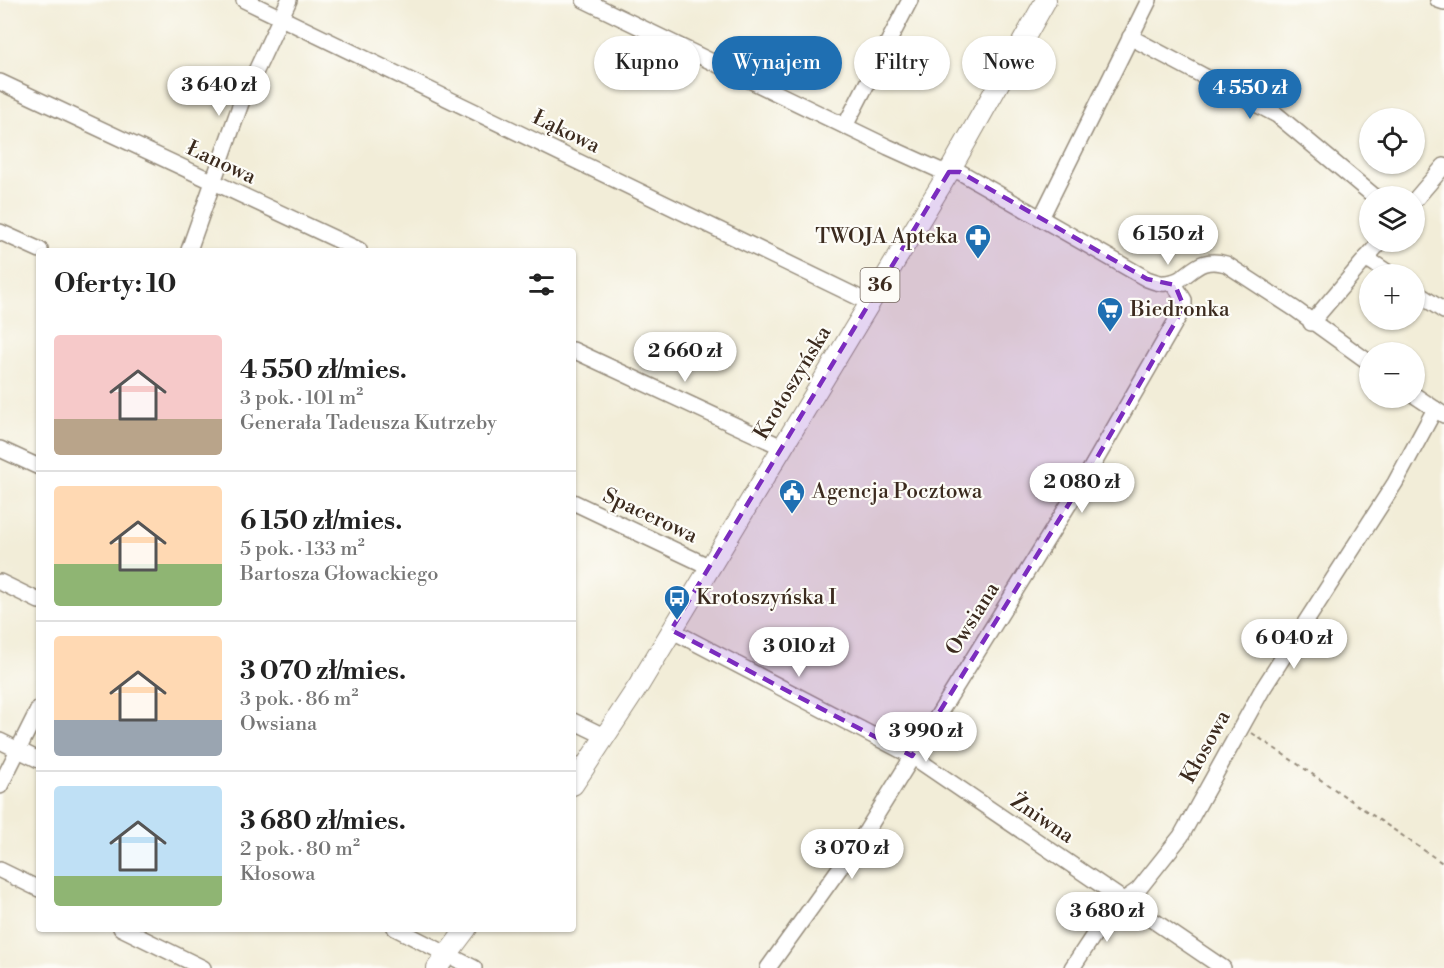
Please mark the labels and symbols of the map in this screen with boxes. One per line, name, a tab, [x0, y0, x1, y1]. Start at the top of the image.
pin: 3 640 zł	[157, 66, 281, 117]
pin: 4 550 zł	[1188, 69, 1312, 120]
street label: Łąkowa	[528, 105, 604, 160]
street label: Łanowa	[182, 136, 260, 191]
pin: 6 150 zł	[1106, 215, 1230, 266]
pharmacy icon: TWOJA Apteka	[963, 222, 993, 260]
place label: TWOJA Apteka	[815, 224, 958, 250]
road number: 36	[860, 268, 900, 302]
supermarket icon: Biedronka	[1095, 295, 1125, 333]
place label: Biedronka	[1129, 297, 1230, 323]
street label: Krotoszyńska	[749, 321, 837, 445]
pin: 2 660 zł	[623, 332, 747, 383]
pin: 2 080 zł	[1020, 463, 1144, 514]
public building icon: Agencja Pocztowa	[777, 477, 807, 515]
place label: Agencja Pocztowa	[811, 479, 983, 505]
street label: Spacerowa	[599, 483, 702, 549]
street label: Owsiana	[940, 577, 1006, 660]
bus stop icon: Krotoszyńska I	[662, 583, 692, 621]
place label: Krotoszyńska I	[696, 585, 837, 611]
pin: 6 040 zł	[1232, 619, 1356, 670]
pin: 3 010 zł	[737, 627, 861, 678]
street label: Kłosowa	[1175, 706, 1237, 788]
pin: 3 990 zł	[864, 712, 988, 763]
street label: Żniwna	[1005, 787, 1080, 850]
pin: 3 070 zł	[790, 829, 914, 880]
pin: 3 680 zł	[1045, 892, 1169, 943]

